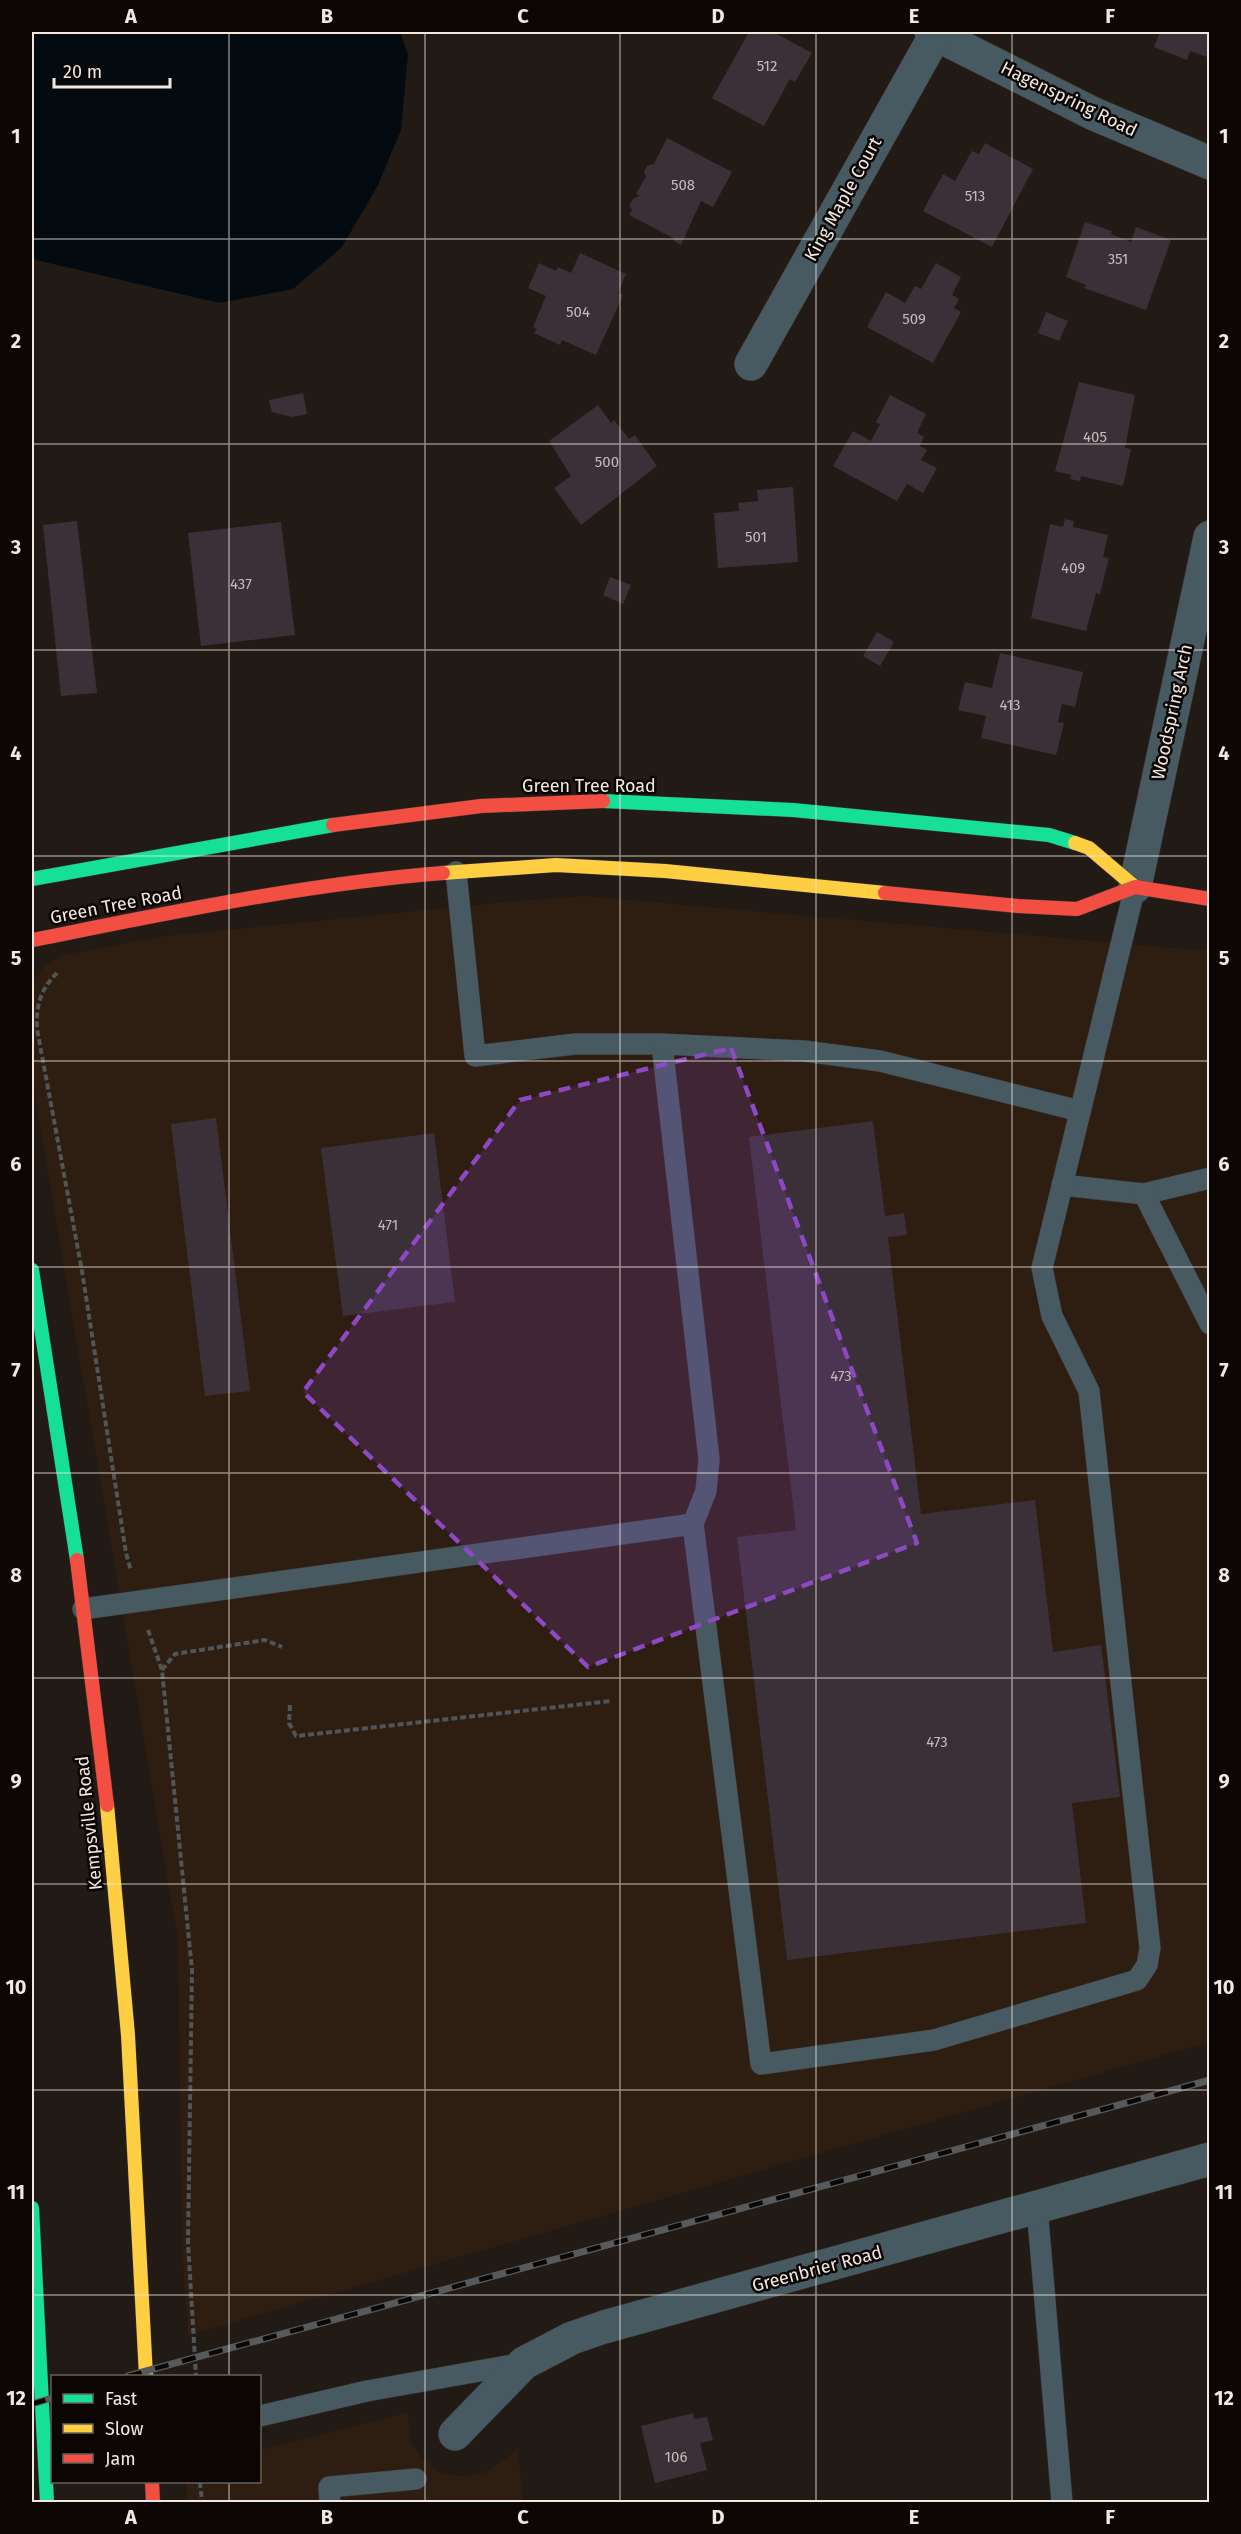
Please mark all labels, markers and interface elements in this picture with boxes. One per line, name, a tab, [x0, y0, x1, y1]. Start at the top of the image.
text: A	[124, 4, 138, 28]
text: B	[321, 4, 333, 28]
text: C	[517, 4, 529, 28]
text: D	[711, 4, 725, 28]
text: E	[909, 4, 919, 28]
text: F	[1105, 4, 1115, 28]
scale bar	[54, 51, 170, 89]
house number: 512	[757, 57, 777, 75]
street label: Hagenspring Road	[997, 57, 1141, 141]
text: 20 m	[63, 61, 102, 83]
text: 1	[11, 124, 21, 148]
text: 1	[1219, 124, 1229, 148]
street label: King Maple Court	[800, 133, 886, 265]
house number: 508	[671, 176, 695, 194]
house number: 513	[965, 187, 985, 205]
house number: 351	[1108, 250, 1128, 268]
house number: 504	[566, 303, 590, 321]
house number: 509	[902, 310, 926, 328]
text: 2	[11, 329, 21, 353]
text: 2	[1219, 329, 1229, 353]
house number: 405	[1083, 428, 1107, 446]
house number: 500	[595, 453, 619, 471]
house number: 501	[745, 528, 767, 546]
text: 3	[10, 535, 21, 559]
text: 3	[1218, 535, 1229, 559]
house number: 409	[1061, 559, 1085, 577]
house number: 437	[230, 575, 252, 593]
street label: Woodspring Arch	[1147, 642, 1197, 782]
house number: 413	[999, 696, 1021, 714]
text: 4	[10, 741, 22, 765]
text: 4	[1218, 741, 1230, 765]
street label: Green Tree Road	[522, 775, 656, 797]
street label: Green Tree Road	[48, 881, 184, 929]
text: 5	[11, 946, 22, 970]
text: 5	[1219, 946, 1230, 970]
text: 6	[10, 1152, 22, 1176]
text: 6	[1218, 1152, 1230, 1176]
house number: 471	[378, 1216, 398, 1234]
text: 7	[11, 1358, 21, 1382]
text: 7	[1219, 1358, 1229, 1382]
house number: 473	[830, 1367, 852, 1385]
text: 8	[10, 1563, 22, 1587]
text: 8	[1218, 1563, 1230, 1587]
house number: 473	[926, 1733, 948, 1751]
street label: Kempsville Road	[71, 1755, 107, 1891]
text: 9	[10, 1769, 22, 1793]
text: 9	[1218, 1769, 1230, 1793]
text: 10	[6, 1975, 26, 1999]
text: 10	[1214, 1975, 1234, 1999]
text: 11	[7, 2180, 25, 2204]
text: 11	[1215, 2180, 1233, 2204]
street label: Greenbrier Road	[750, 2241, 884, 2297]
legend	[51, 2375, 261, 2483]
text: 12	[6, 2386, 26, 2410]
text: 12	[1214, 2386, 1234, 2410]
text: Fast	[105, 2388, 138, 2410]
text: Slow	[105, 2418, 144, 2440]
text: Jam	[105, 2448, 136, 2470]
house number: 106	[665, 2448, 687, 2466]
text: A	[124, 2505, 138, 2529]
text: B	[321, 2505, 333, 2529]
text: C	[517, 2505, 529, 2529]
text: D	[711, 2505, 725, 2529]
text: E	[909, 2505, 919, 2529]
text: F	[1105, 2505, 1115, 2529]

